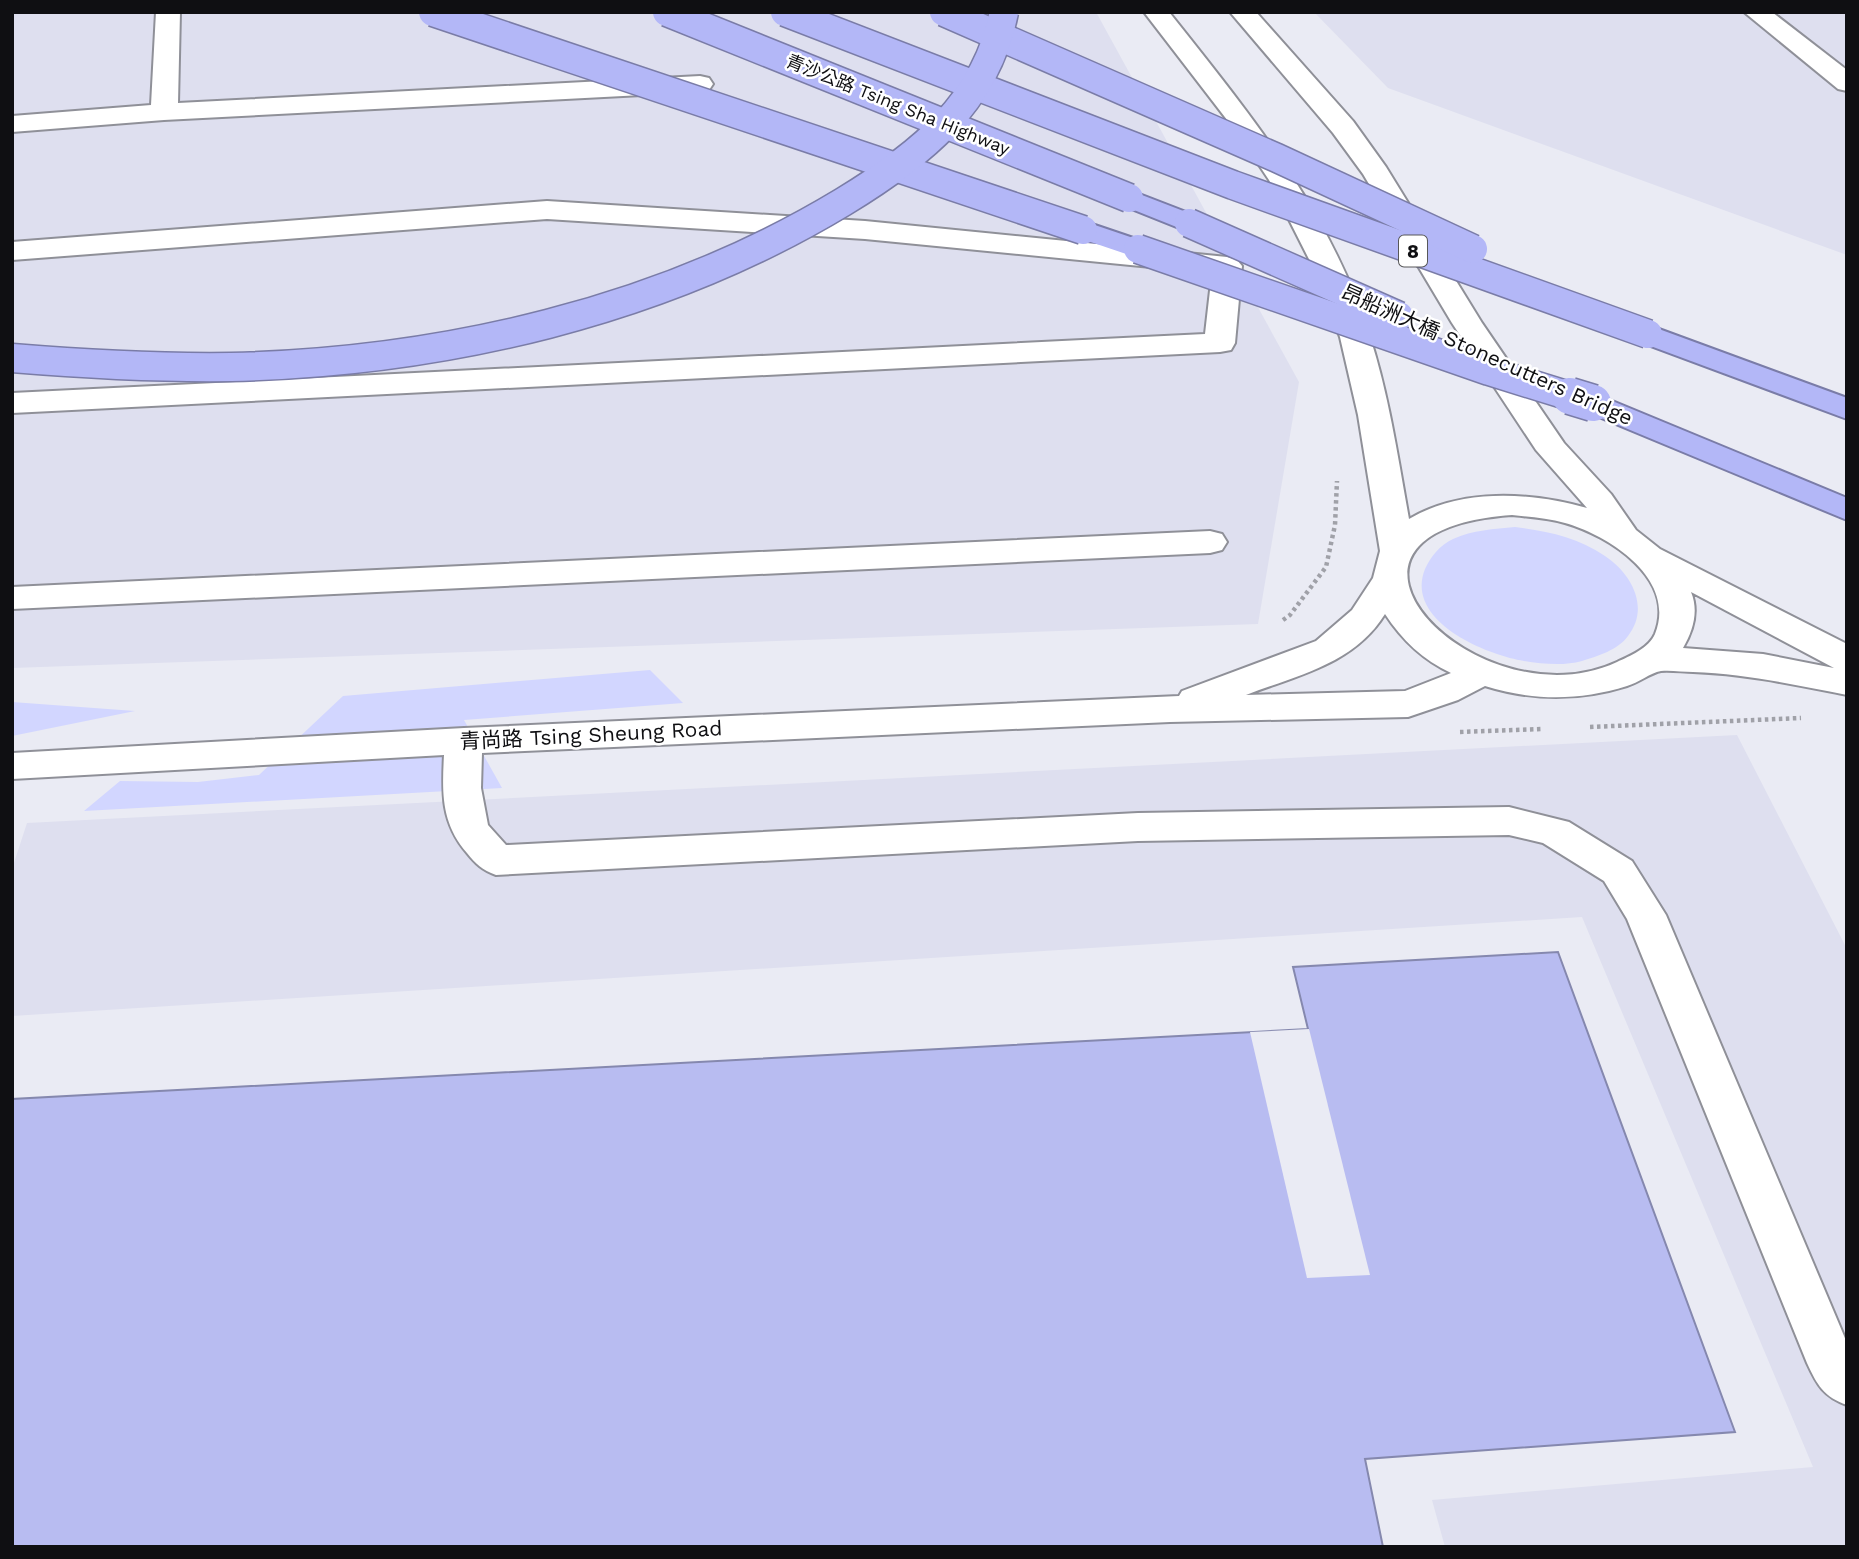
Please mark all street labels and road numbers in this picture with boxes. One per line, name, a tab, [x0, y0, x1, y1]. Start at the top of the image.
street label: 青沙公路 Tsing Sha Highway	[783, 50, 1014, 159]
road number: 8	[1399, 235, 1427, 266]
street label: 昂船洲大橋 Stonecutters Bridge	[1338, 279, 1637, 430]
street label: 青尚路 Tsing Sheung Road	[459, 715, 723, 754]

